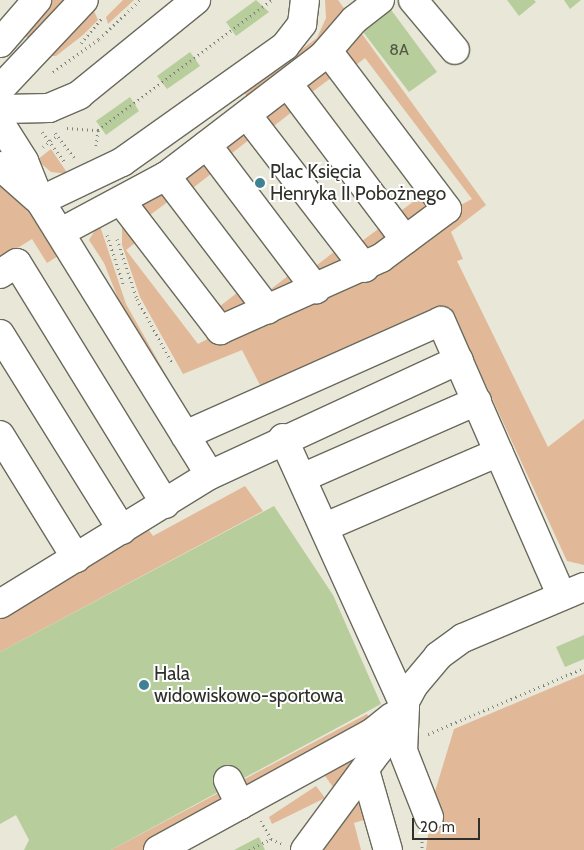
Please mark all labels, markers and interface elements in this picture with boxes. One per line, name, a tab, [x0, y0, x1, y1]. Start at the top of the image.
house number: 8A	[389, 40, 409, 60]
place label: Plac Księcia Henryka II Pobożnego	[270, 161, 446, 205]
marker: Plac Księcia Henryka II Pobożnego	[254, 177, 266, 189]
place label: Hala widowiskowo-sportowa	[154, 663, 343, 707]
marker: Hala widowiskowo-sportowa	[138, 679, 150, 691]
scale bar	[414, 808, 482, 840]
text: 20 m	[420, 818, 455, 836]

